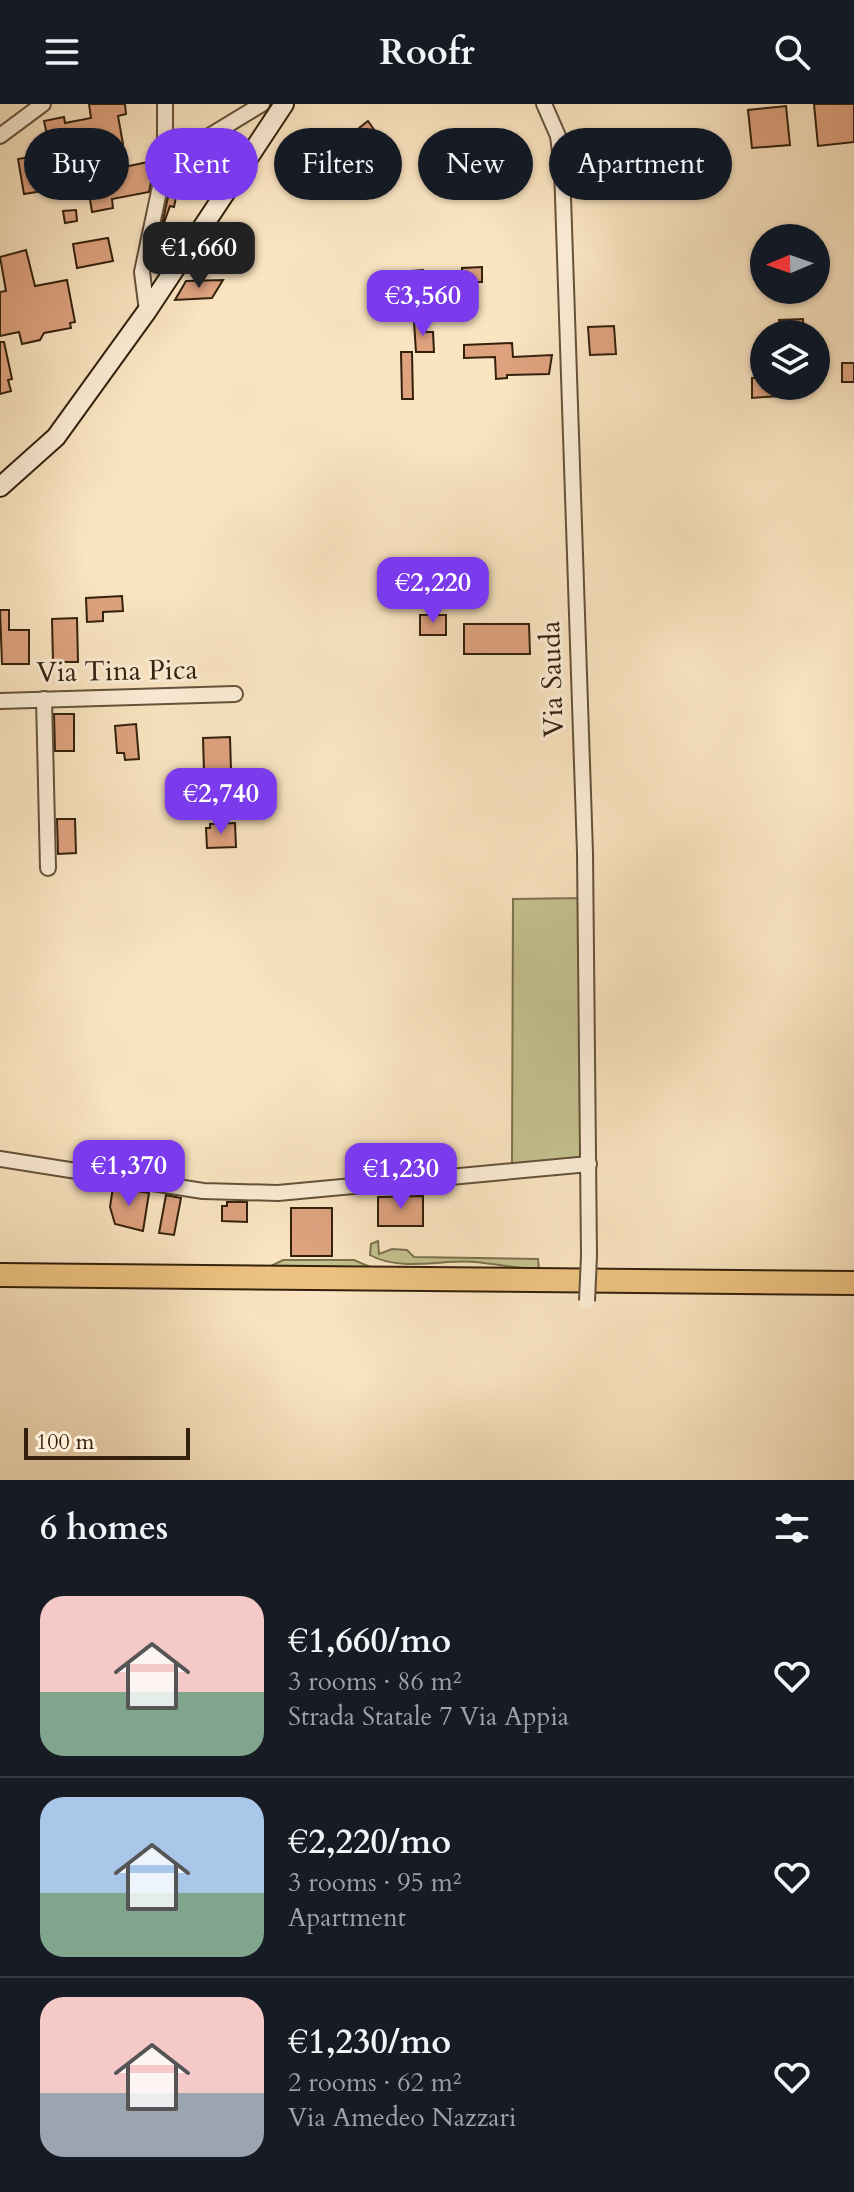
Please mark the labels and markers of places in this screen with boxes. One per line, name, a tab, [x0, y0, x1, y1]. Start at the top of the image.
pin: €1,660	[134, 222, 264, 290]
pin: €3,560	[358, 270, 488, 338]
pin: €2,220	[368, 557, 498, 625]
pin: €2,740	[156, 768, 286, 836]
pin: €1,370	[64, 1140, 194, 1208]
pin: €1,230	[336, 1143, 466, 1211]

